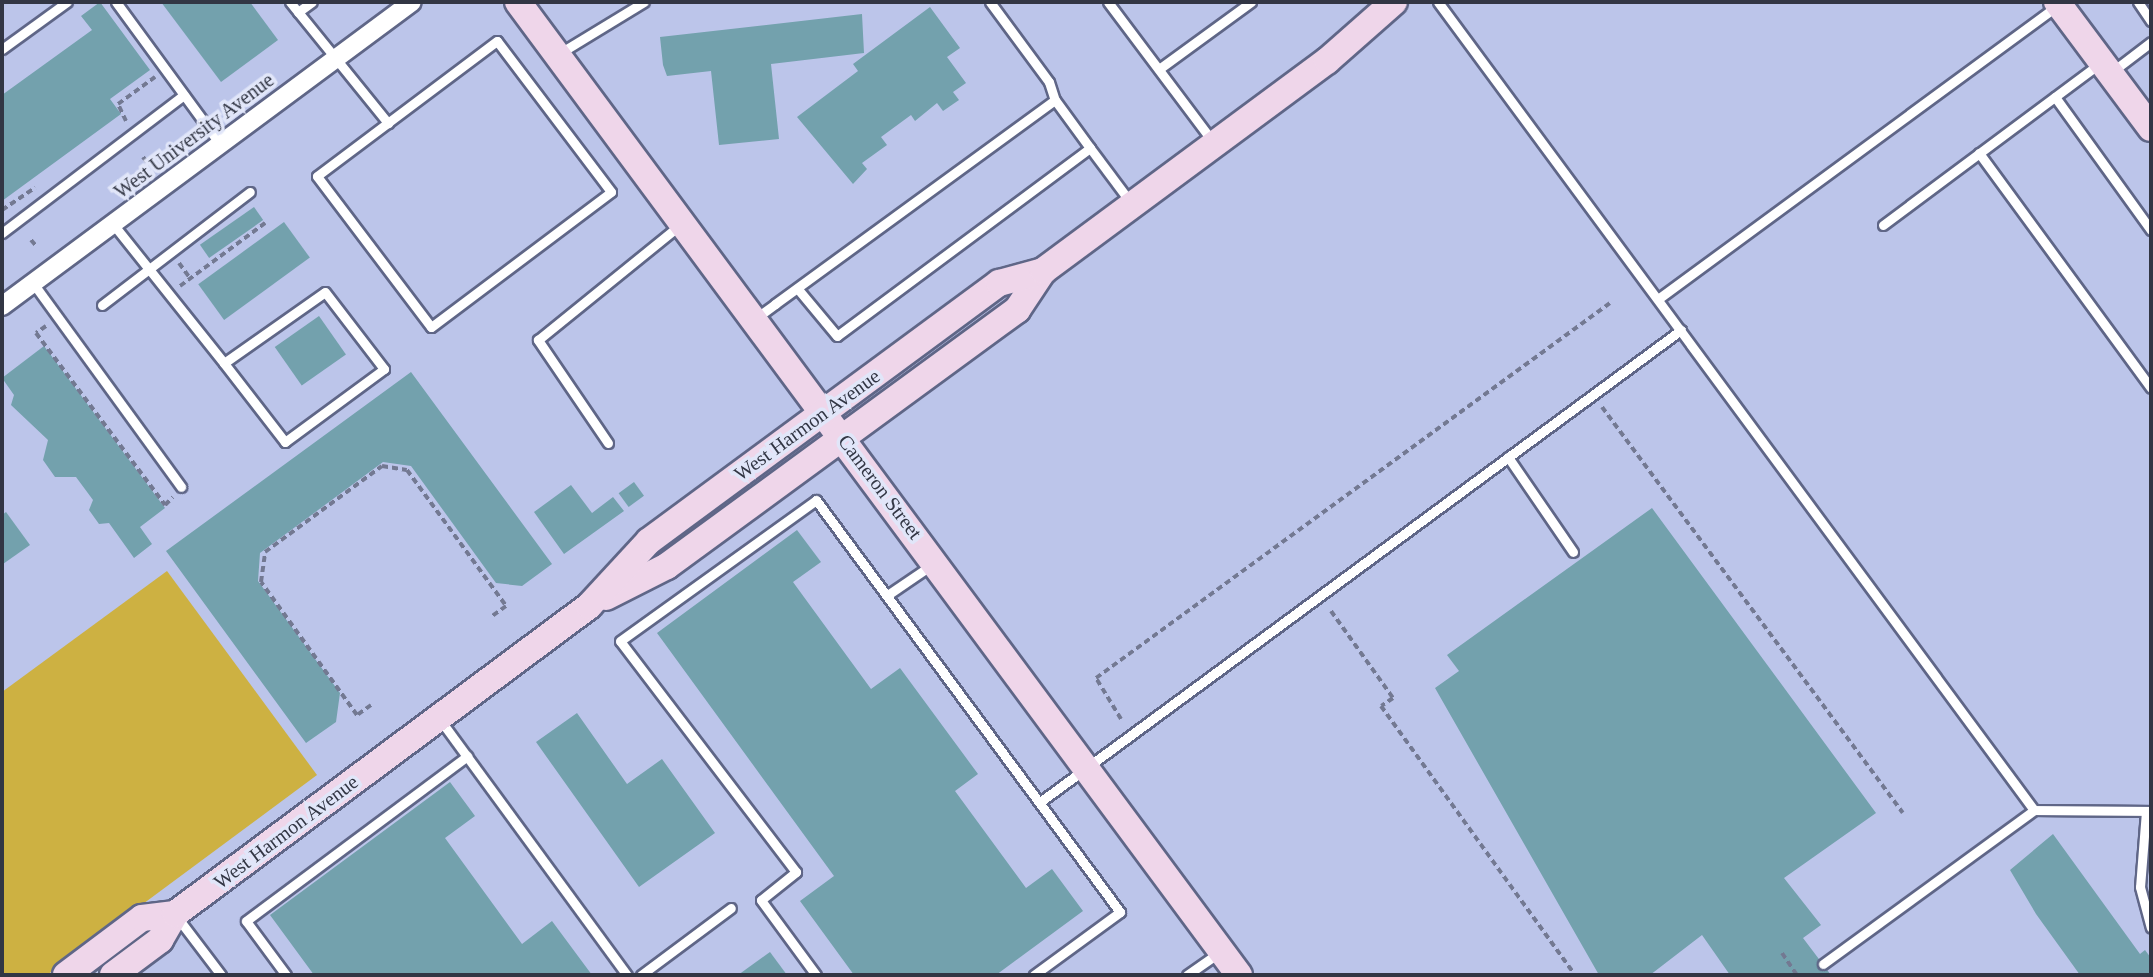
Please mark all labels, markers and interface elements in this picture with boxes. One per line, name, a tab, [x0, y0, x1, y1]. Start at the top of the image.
street label: West University Avenue	[109, 68, 279, 204]
street label: West Harmon Avenue	[729, 364, 885, 486]
street label: Cameron Street	[833, 430, 927, 544]
street label: West Harmon Avenue	[209, 770, 363, 894]

